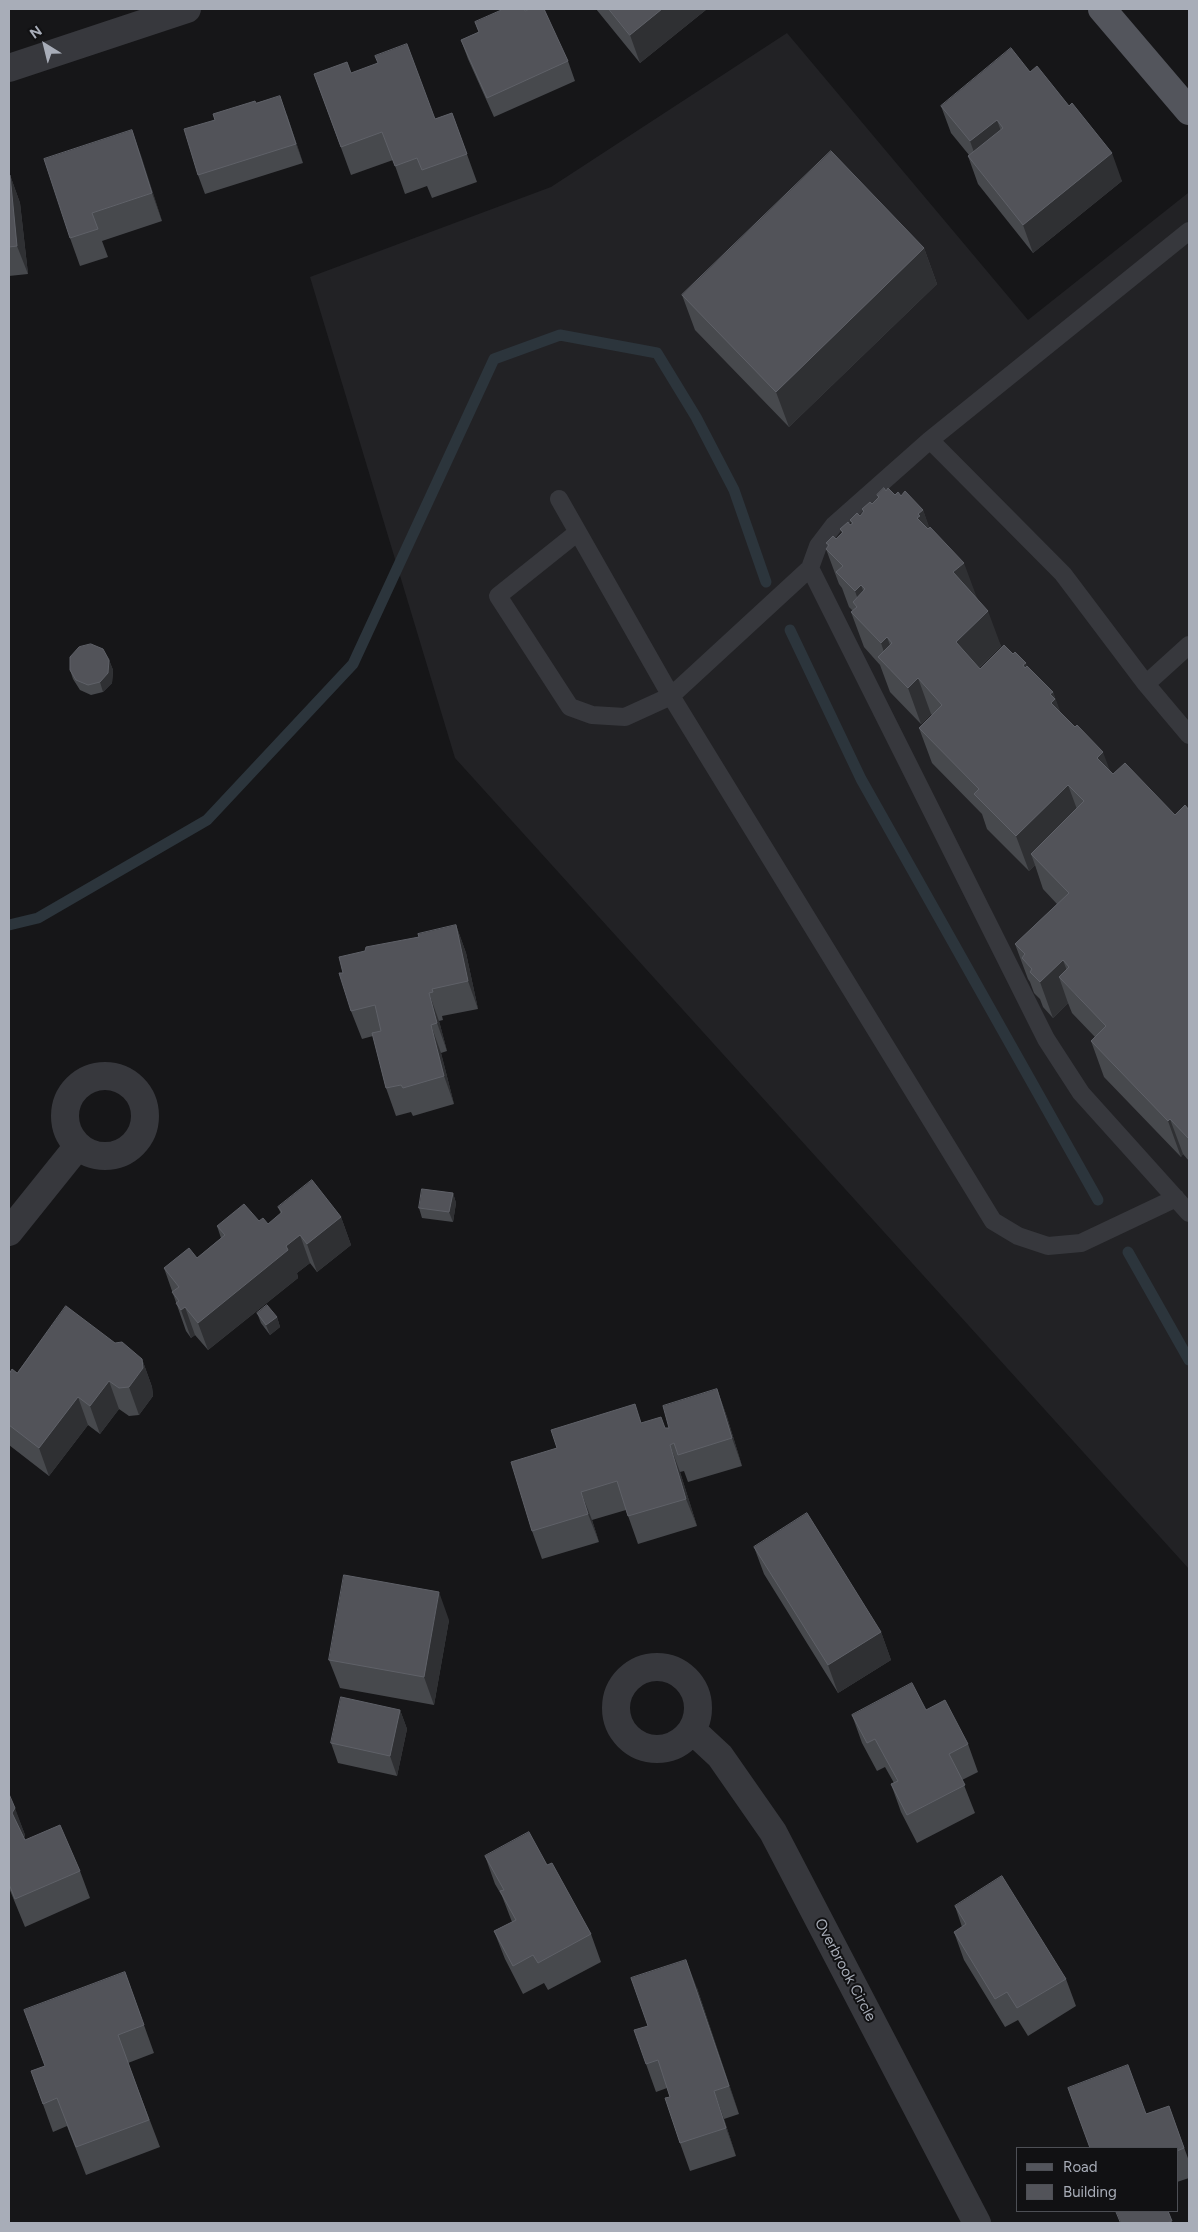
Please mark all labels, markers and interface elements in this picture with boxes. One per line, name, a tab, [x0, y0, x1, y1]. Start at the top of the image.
north arrow	[20, 20, 70, 70]
text: N	[27, 22, 45, 43]
street label: Overbrook Circle	[810, 1916, 880, 2024]
legend	[1016, 2147, 1178, 2212]
text: Road	[1063, 2158, 1098, 2176]
text: Building	[1063, 2183, 1117, 2201]

